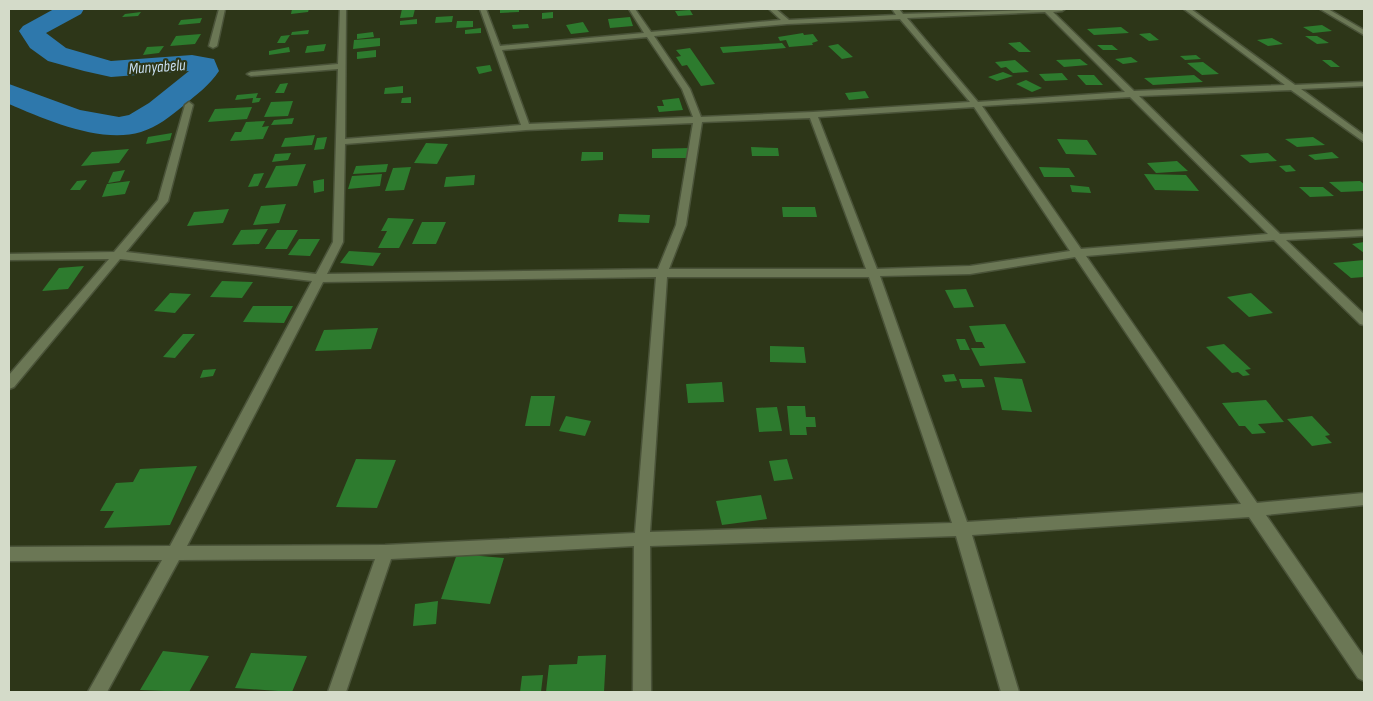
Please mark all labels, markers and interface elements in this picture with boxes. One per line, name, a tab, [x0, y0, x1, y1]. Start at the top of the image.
water label: Munyabelu	[128, 56, 187, 79]

